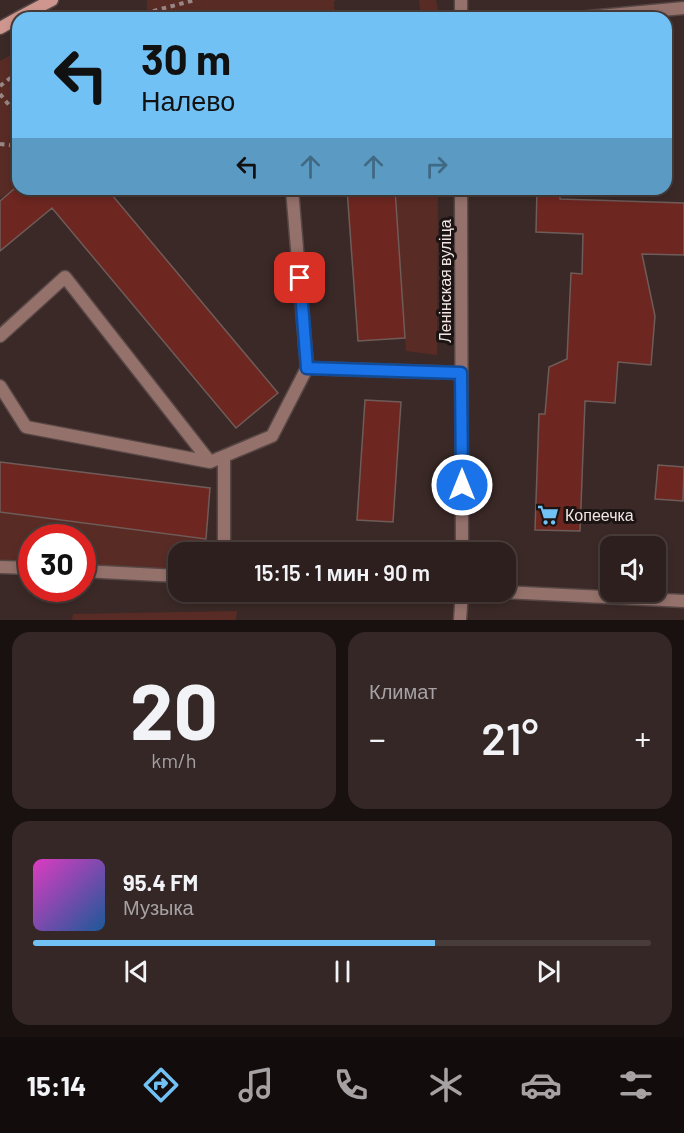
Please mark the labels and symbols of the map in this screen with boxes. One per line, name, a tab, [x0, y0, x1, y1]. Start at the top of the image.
street label: Ленінская вуліца	[435, 219, 454, 343]
pin	[274, 252, 325, 303]
position arrow	[430, 453, 494, 517]
supermarket icon: Копеечка	[536, 503, 560, 527]
place label: Копеечка	[565, 505, 634, 524]
speed limit sign: 30	[18, 524, 96, 602]

